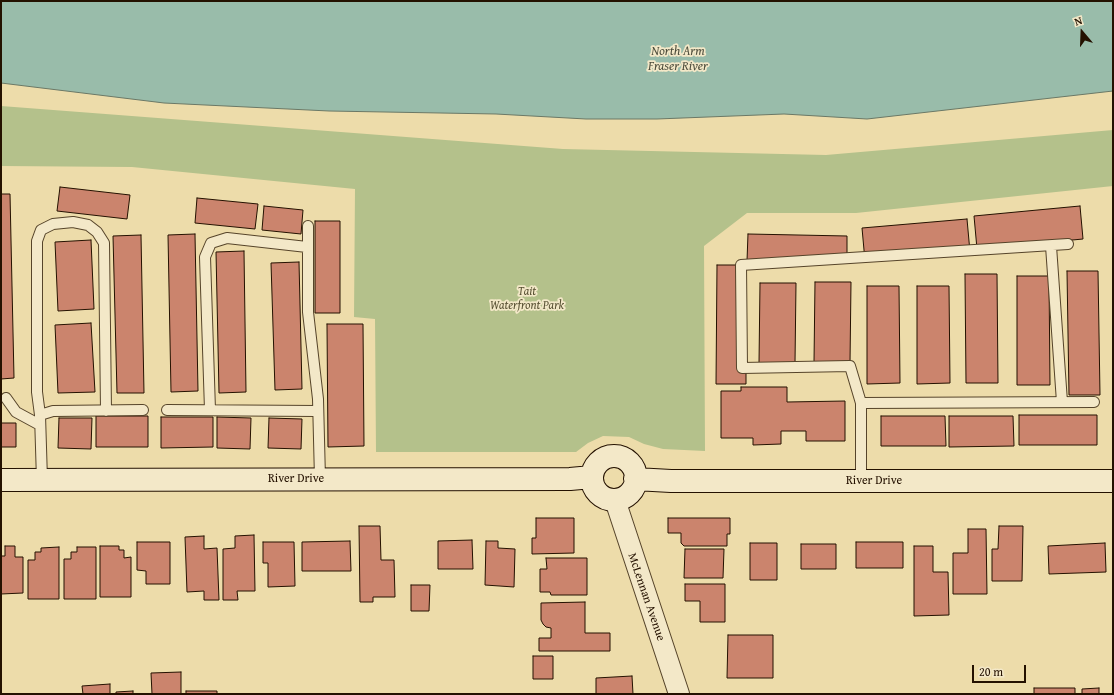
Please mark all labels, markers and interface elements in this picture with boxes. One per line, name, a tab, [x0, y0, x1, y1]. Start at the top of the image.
north arrow	[1062, 12, 1102, 52]
text: N	[1072, 12, 1084, 29]
water label: North Arm Fraser River	[648, 44, 708, 75]
park label: Tait Waterfront Park	[490, 285, 564, 313]
street label: River Drive	[268, 472, 324, 486]
street label: River Drive	[846, 474, 902, 488]
street label: McLennan Avenue	[624, 551, 668, 643]
scale bar	[974, 657, 1028, 683]
text: 20 m	[979, 663, 1003, 680]

